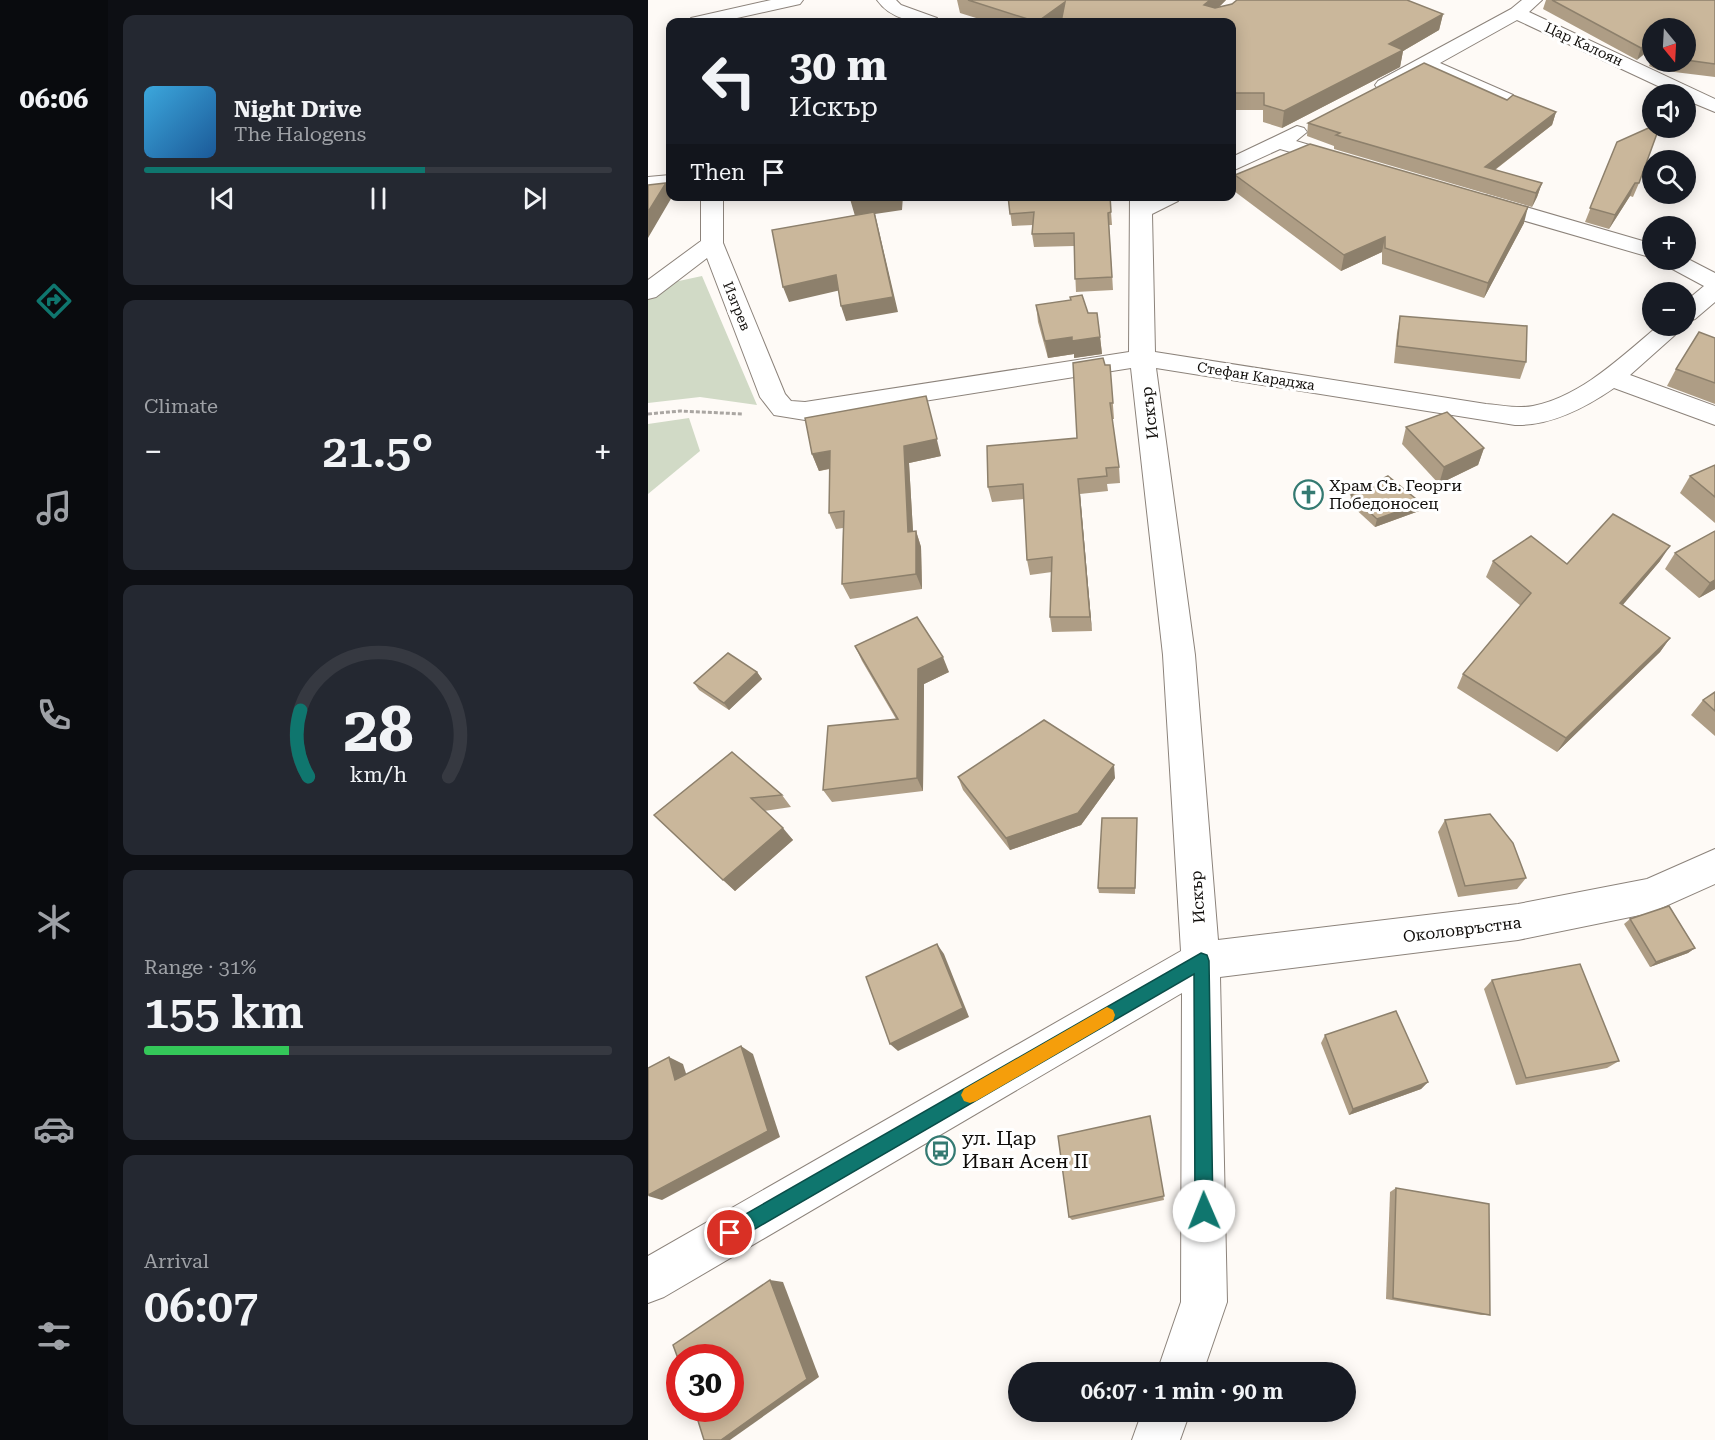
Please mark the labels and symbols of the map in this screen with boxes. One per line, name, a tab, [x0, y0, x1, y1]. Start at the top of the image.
north arrow	[1642, 18, 1696, 72]
street label: Цар Калоян	[1542, 19, 1626, 69]
street label: Изгрев	[720, 279, 754, 333]
street label: Стефан Караджа	[1196, 359, 1316, 393]
street label: Искър	[1137, 386, 1162, 440]
place label: Храм Св. Георги Победоносец	[1329, 476, 1462, 513]
church icon: Храм Св. Георги Победоносец	[1292, 478, 1324, 510]
street label: Искър	[1186, 870, 1209, 924]
street label: Околовръстна	[1402, 913, 1523, 946]
place label: ул. Цар Иван Асен ІІ	[962, 1126, 1088, 1173]
bus stop icon: ул. Цар Иван Асен ІІ	[925, 1134, 957, 1166]
position arrow	[1172, 1179, 1236, 1243]
pin	[704, 1207, 755, 1258]
speed limit sign: 30	[666, 1344, 744, 1422]

